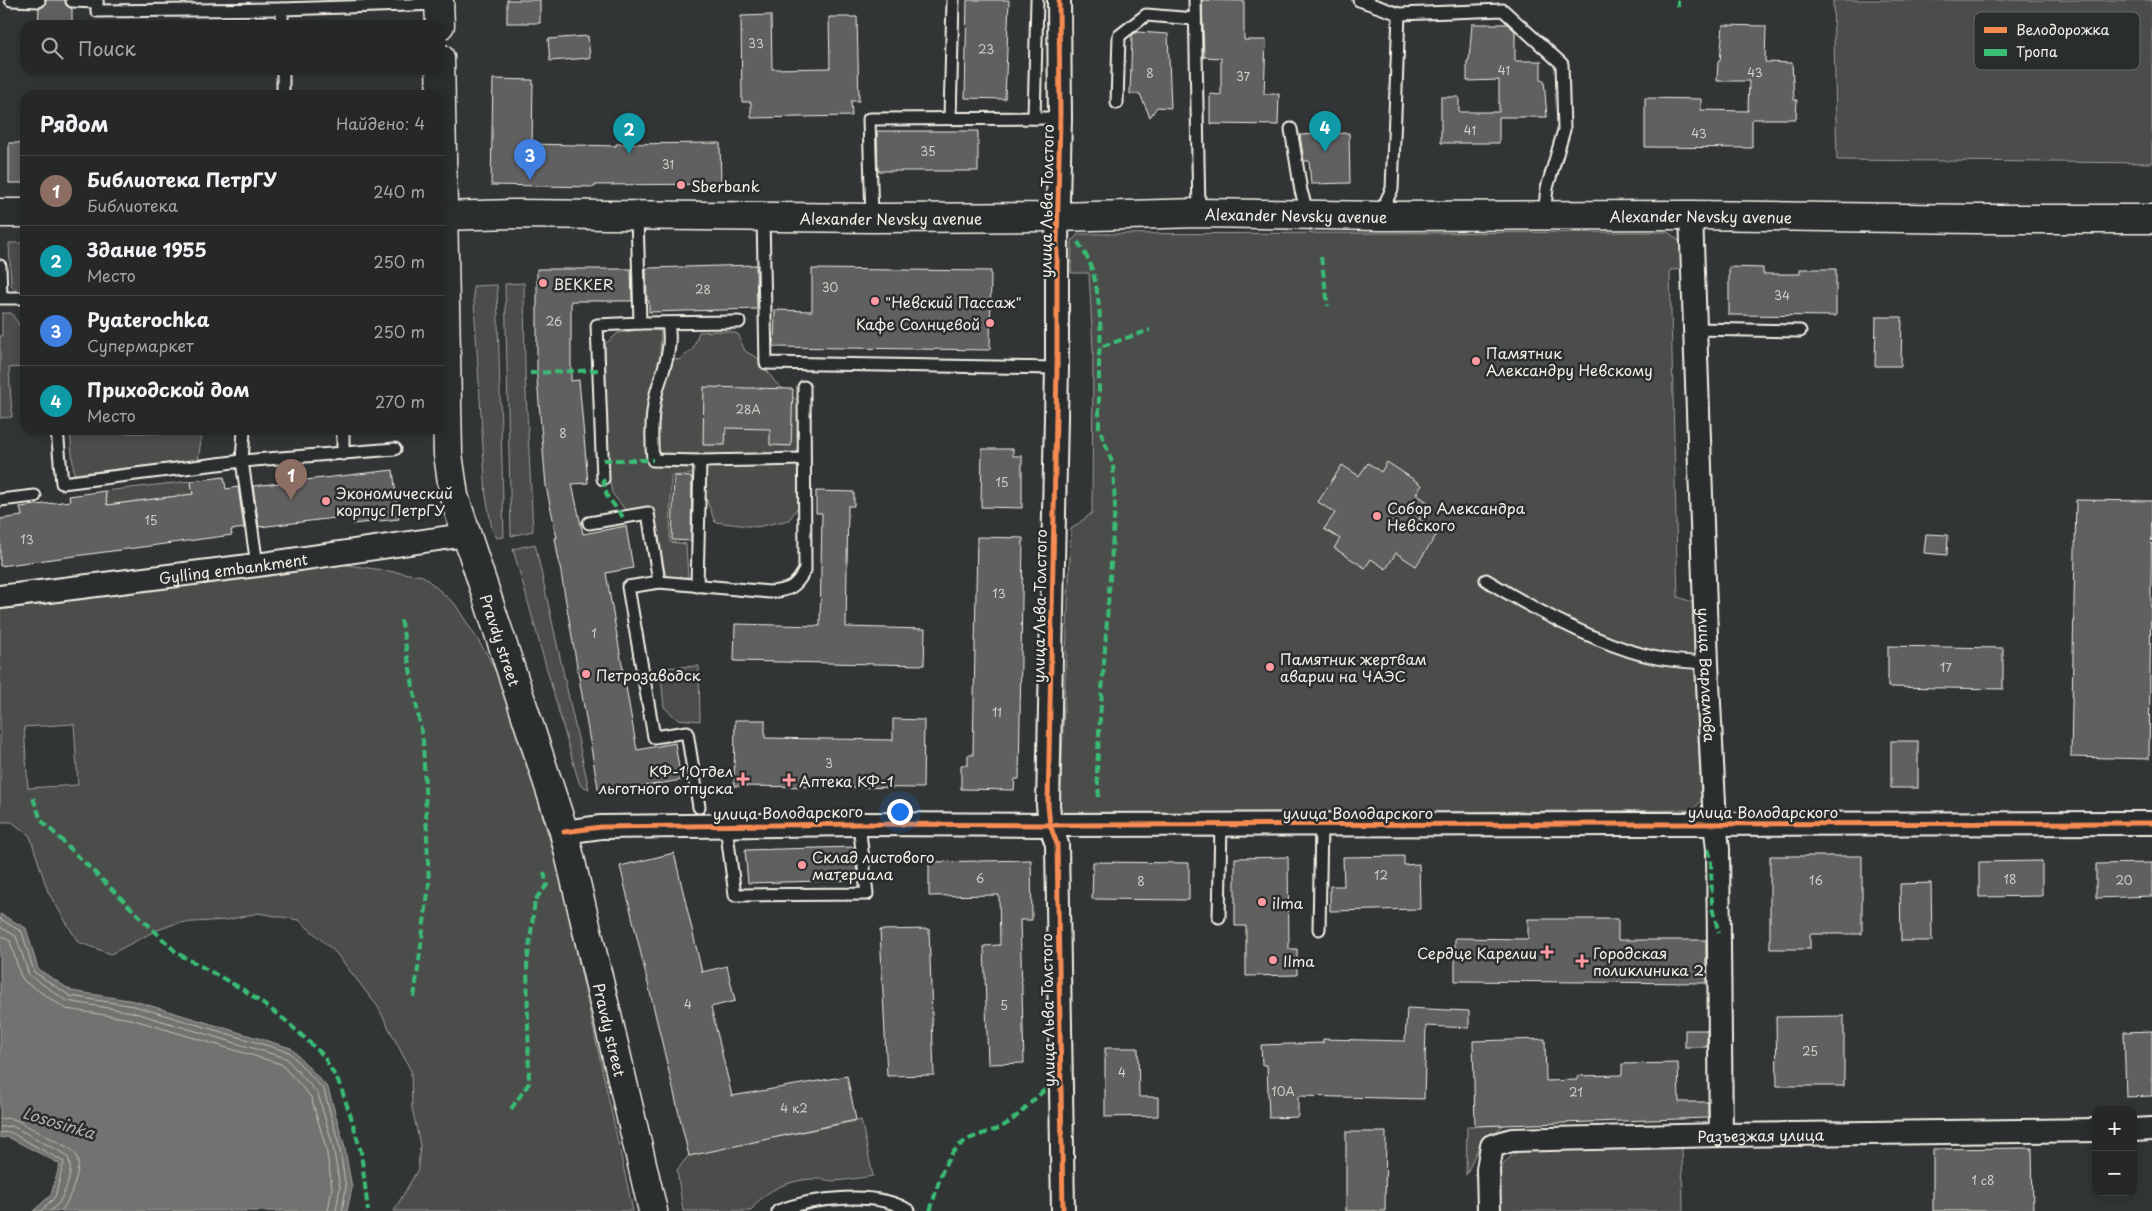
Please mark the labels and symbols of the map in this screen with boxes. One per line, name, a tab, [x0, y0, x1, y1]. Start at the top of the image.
legend	[1974, 12, 2140, 70]
text: Велодорожка	[2016, 19, 2110, 40]
house number: 33	[748, 34, 764, 52]
house number: 23	[978, 40, 994, 58]
text: Тропа	[2016, 41, 2058, 62]
house number: 41	[1498, 61, 1510, 79]
house number: 43	[1747, 63, 1763, 81]
house number: 8	[1146, 64, 1154, 82]
house number: 37	[1236, 67, 1251, 85]
pin: 4	[1309, 111, 1341, 152]
pin: 2	[613, 113, 645, 154]
house number: 41	[1464, 121, 1476, 139]
street label: улица Льва Толстого	[1033, 124, 1059, 278]
house number: 43	[1691, 124, 1707, 142]
pin: 3	[514, 139, 546, 180]
house number: 35	[920, 142, 936, 160]
house number: 31	[662, 155, 674, 173]
place label: Sberbank	[691, 174, 760, 197]
marker: Sberbank	[675, 179, 687, 191]
street label: Alexander Nevsky avenue	[1204, 202, 1387, 228]
street label: Alexander Nevsky avenue	[1610, 203, 1792, 228]
street label: Alexander Nevsky avenue	[800, 206, 982, 230]
place label: BEKKER	[553, 272, 614, 295]
marker: BEKKER	[537, 277, 549, 289]
house number: 30	[822, 278, 839, 296]
house number: 28	[695, 280, 711, 298]
house number: 34	[1774, 286, 1790, 304]
place label: "Невский Пассаж"	[885, 290, 1022, 313]
marker: "Невский Пассаж"	[869, 295, 881, 307]
house number: 26	[546, 312, 562, 330]
place label: Кафе Солнцевой	[856, 312, 980, 335]
marker: Кафе Солнцевой	[984, 317, 996, 329]
place label: Памятник Александру Невскому	[1486, 341, 1653, 381]
marker: Памятник Александру Невскому	[1470, 355, 1482, 367]
house number: 28А	[735, 400, 761, 418]
house number: 8	[559, 424, 567, 442]
pin: 1	[275, 459, 307, 500]
house number: 15	[995, 473, 1009, 491]
place label: Экономический корпус ПетрГУ	[336, 481, 453, 521]
marker: Экономический корпус ПетрГУ	[320, 495, 332, 507]
place label: Собор Александра Невского	[1387, 496, 1526, 536]
marker: Собор Александра Невского	[1371, 510, 1383, 522]
house number: 15	[144, 511, 158, 529]
street label: улица Льва Толстого	[1026, 529, 1052, 683]
house number: 13	[20, 530, 34, 548]
street label: Gylling embankment	[157, 546, 309, 589]
house number: 13	[992, 584, 1006, 602]
street label: Pravdy street	[475, 591, 527, 689]
street label: улица Варламова	[1694, 607, 1722, 743]
house number: 1	[591, 624, 597, 642]
place label: Памятник жертвам аварии на ЧАЭС	[1280, 647, 1427, 687]
house number: 17	[1940, 658, 1952, 676]
marker: Памятник жертвам аварии на ЧАЭС	[1264, 661, 1276, 673]
place label: Петрозаводск	[596, 663, 701, 686]
marker: Петрозаводск	[580, 668, 592, 680]
house number: 11	[992, 703, 1002, 721]
house number: 3	[825, 754, 833, 772]
place label: КФ-1,Отдел льготного отпуска	[598, 759, 734, 799]
place label: Аптека КФ-1	[799, 769, 894, 792]
marker: КФ-1,Отдел льготного отпуска	[737, 773, 749, 785]
marker: Аптека КФ-1	[783, 774, 795, 786]
street label: улица Володарского	[713, 799, 863, 825]
your location	[887, 799, 913, 825]
street label: улица Володарского	[1688, 800, 1838, 823]
street label: улица Володарского	[1283, 801, 1433, 824]
place label: Склад листового материала	[812, 845, 934, 885]
marker: Склад листового материала	[796, 859, 808, 871]
house number: 12	[1374, 866, 1388, 884]
house number: 6	[976, 869, 984, 887]
house number: 18	[2004, 870, 2016, 888]
house number: 16	[1809, 871, 1823, 889]
house number: 20	[2115, 871, 2133, 889]
house number: 8	[1137, 872, 1145, 890]
place label: ilma	[1272, 891, 1304, 914]
marker: ilma	[1256, 896, 1268, 908]
street label: улица Льва Толстого	[1034, 933, 1060, 1087]
place label: Сердце Карелии	[1417, 941, 1537, 964]
place label: Городская поликлиника 2	[1593, 941, 1704, 981]
marker: Сердце Карелии	[1541, 946, 1553, 958]
place label: Ilma	[1283, 949, 1315, 972]
marker: Ilma	[1267, 954, 1279, 966]
marker: Городская поликлиника 2	[1575, 954, 1589, 968]
street label: Pravdy street	[588, 980, 633, 1079]
house number: 4	[684, 995, 692, 1013]
house number: 5	[1000, 996, 1008, 1014]
house number: 25	[1802, 1042, 1818, 1060]
house number: 4	[1118, 1063, 1126, 1081]
house number: 10А	[1271, 1082, 1295, 1100]
house number: 21	[1569, 1083, 1583, 1101]
house number: 4 к2	[780, 1099, 808, 1117]
water label: Lososinka	[20, 1100, 99, 1145]
street label: Разъезжая улица	[1697, 1122, 1825, 1147]
house number: 1 с8	[1971, 1171, 1995, 1189]

